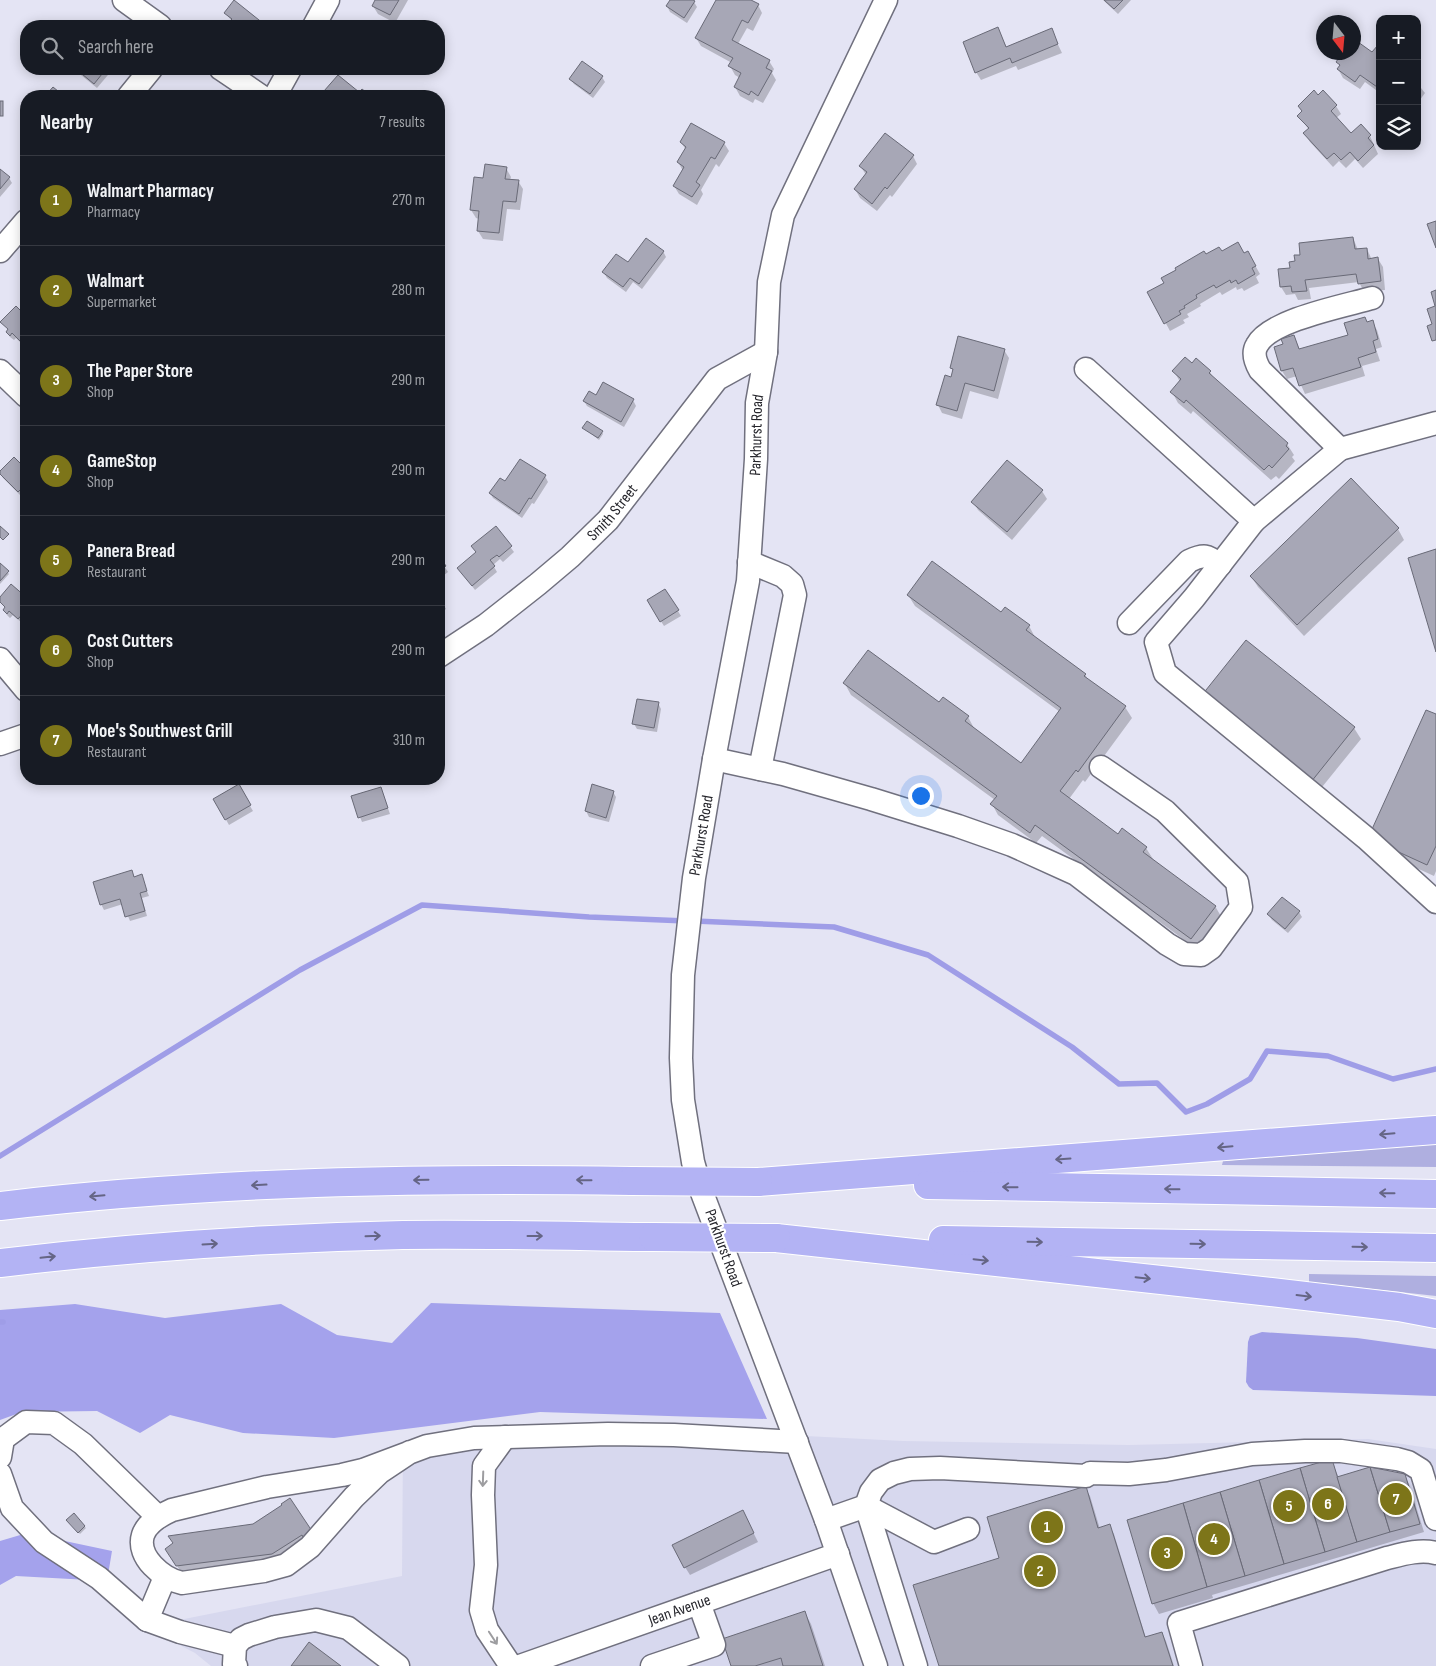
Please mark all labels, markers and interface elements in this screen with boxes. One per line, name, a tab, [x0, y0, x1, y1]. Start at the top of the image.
north arrow	[1316, 15, 1361, 60]
map controls	[1376, 15, 1421, 150]
button: +	[1376, 15, 1421, 60]
search box	[20, 20, 445, 75]
icon: search	[38, 34, 66, 62]
text: Search here	[78, 36, 154, 59]
button: −	[1376, 60, 1421, 105]
button: layers	[1376, 105, 1421, 150]
text: Nearby	[40, 110, 93, 135]
text: 7 results	[379, 113, 425, 132]
text: Walmart Pharmacy	[87, 180, 214, 203]
text: 1	[53, 191, 59, 210]
text: 270 m	[392, 191, 425, 210]
text: Pharmacy	[87, 203, 140, 222]
text: Walmart	[87, 270, 144, 293]
text: 2	[52, 281, 60, 300]
text: 280 m	[391, 281, 425, 300]
text: Supermarket	[87, 293, 156, 312]
text: The Paper Store	[87, 360, 193, 383]
text: 3	[52, 371, 60, 390]
text: 290 m	[391, 371, 425, 390]
text: Shop	[87, 383, 114, 402]
street label: Parkhurst Road	[745, 393, 768, 476]
text: GameStop	[87, 450, 157, 473]
text: 4	[52, 461, 60, 480]
text: 290 m	[391, 461, 425, 480]
text: Shop	[87, 473, 114, 492]
street label: Smith Street	[583, 480, 642, 545]
text: Panera Bread	[87, 540, 175, 563]
text: 5	[52, 551, 60, 570]
text: 290 m	[391, 551, 425, 570]
text: Restaurant	[87, 563, 146, 582]
text: Cost Cutters	[87, 630, 173, 653]
text: 6	[52, 641, 60, 660]
text: 290 m	[391, 641, 425, 660]
text: Shop	[87, 653, 114, 672]
text: Moe's Southwest Grill	[87, 720, 232, 743]
text: 7	[53, 731, 59, 750]
text: 310 m	[393, 731, 425, 750]
text: Restaurant	[87, 743, 146, 762]
your location	[908, 783, 934, 809]
street label: Parkhurst Road	[685, 794, 717, 877]
one-way arrow	[1380, 1129, 1396, 1138]
one-way arrow	[1218, 1142, 1234, 1151]
one-way arrow	[1056, 1154, 1072, 1164]
one-way arrow	[413, 1175, 430, 1185]
one-way arrow	[576, 1175, 592, 1185]
one-way arrow	[251, 1181, 267, 1190]
one-way arrow	[1002, 1182, 1018, 1191]
one-way arrow	[1165, 1185, 1181, 1194]
one-way arrow	[1380, 1188, 1396, 1198]
one-way arrow	[89, 1192, 105, 1201]
street label: Parkhurst Road	[700, 1207, 746, 1289]
one-way arrow	[526, 1231, 543, 1241]
one-way arrow	[364, 1232, 380, 1241]
one-way arrow	[1027, 1237, 1043, 1246]
one-way arrow	[202, 1239, 218, 1249]
one-way arrow	[1189, 1239, 1205, 1249]
one-way arrow	[1352, 1242, 1368, 1251]
one-way arrow	[40, 1252, 56, 1262]
one-way arrow	[973, 1255, 989, 1265]
one-way arrow	[1135, 1273, 1151, 1283]
one-way arrow	[1296, 1291, 1312, 1301]
one-way arrow	[479, 1470, 488, 1486]
pin: 7	[1380, 1480, 1412, 1518]
pin: 6	[1312, 1485, 1344, 1523]
pin: 5	[1273, 1487, 1305, 1525]
pin: 1	[1031, 1508, 1063, 1546]
pin: 4	[1198, 1520, 1230, 1558]
pin: 3	[1151, 1534, 1183, 1572]
pin: 2	[1024, 1552, 1056, 1590]
street label: Jean Avenue	[645, 1590, 713, 1630]
one-way arrow	[487, 1631, 498, 1645]

